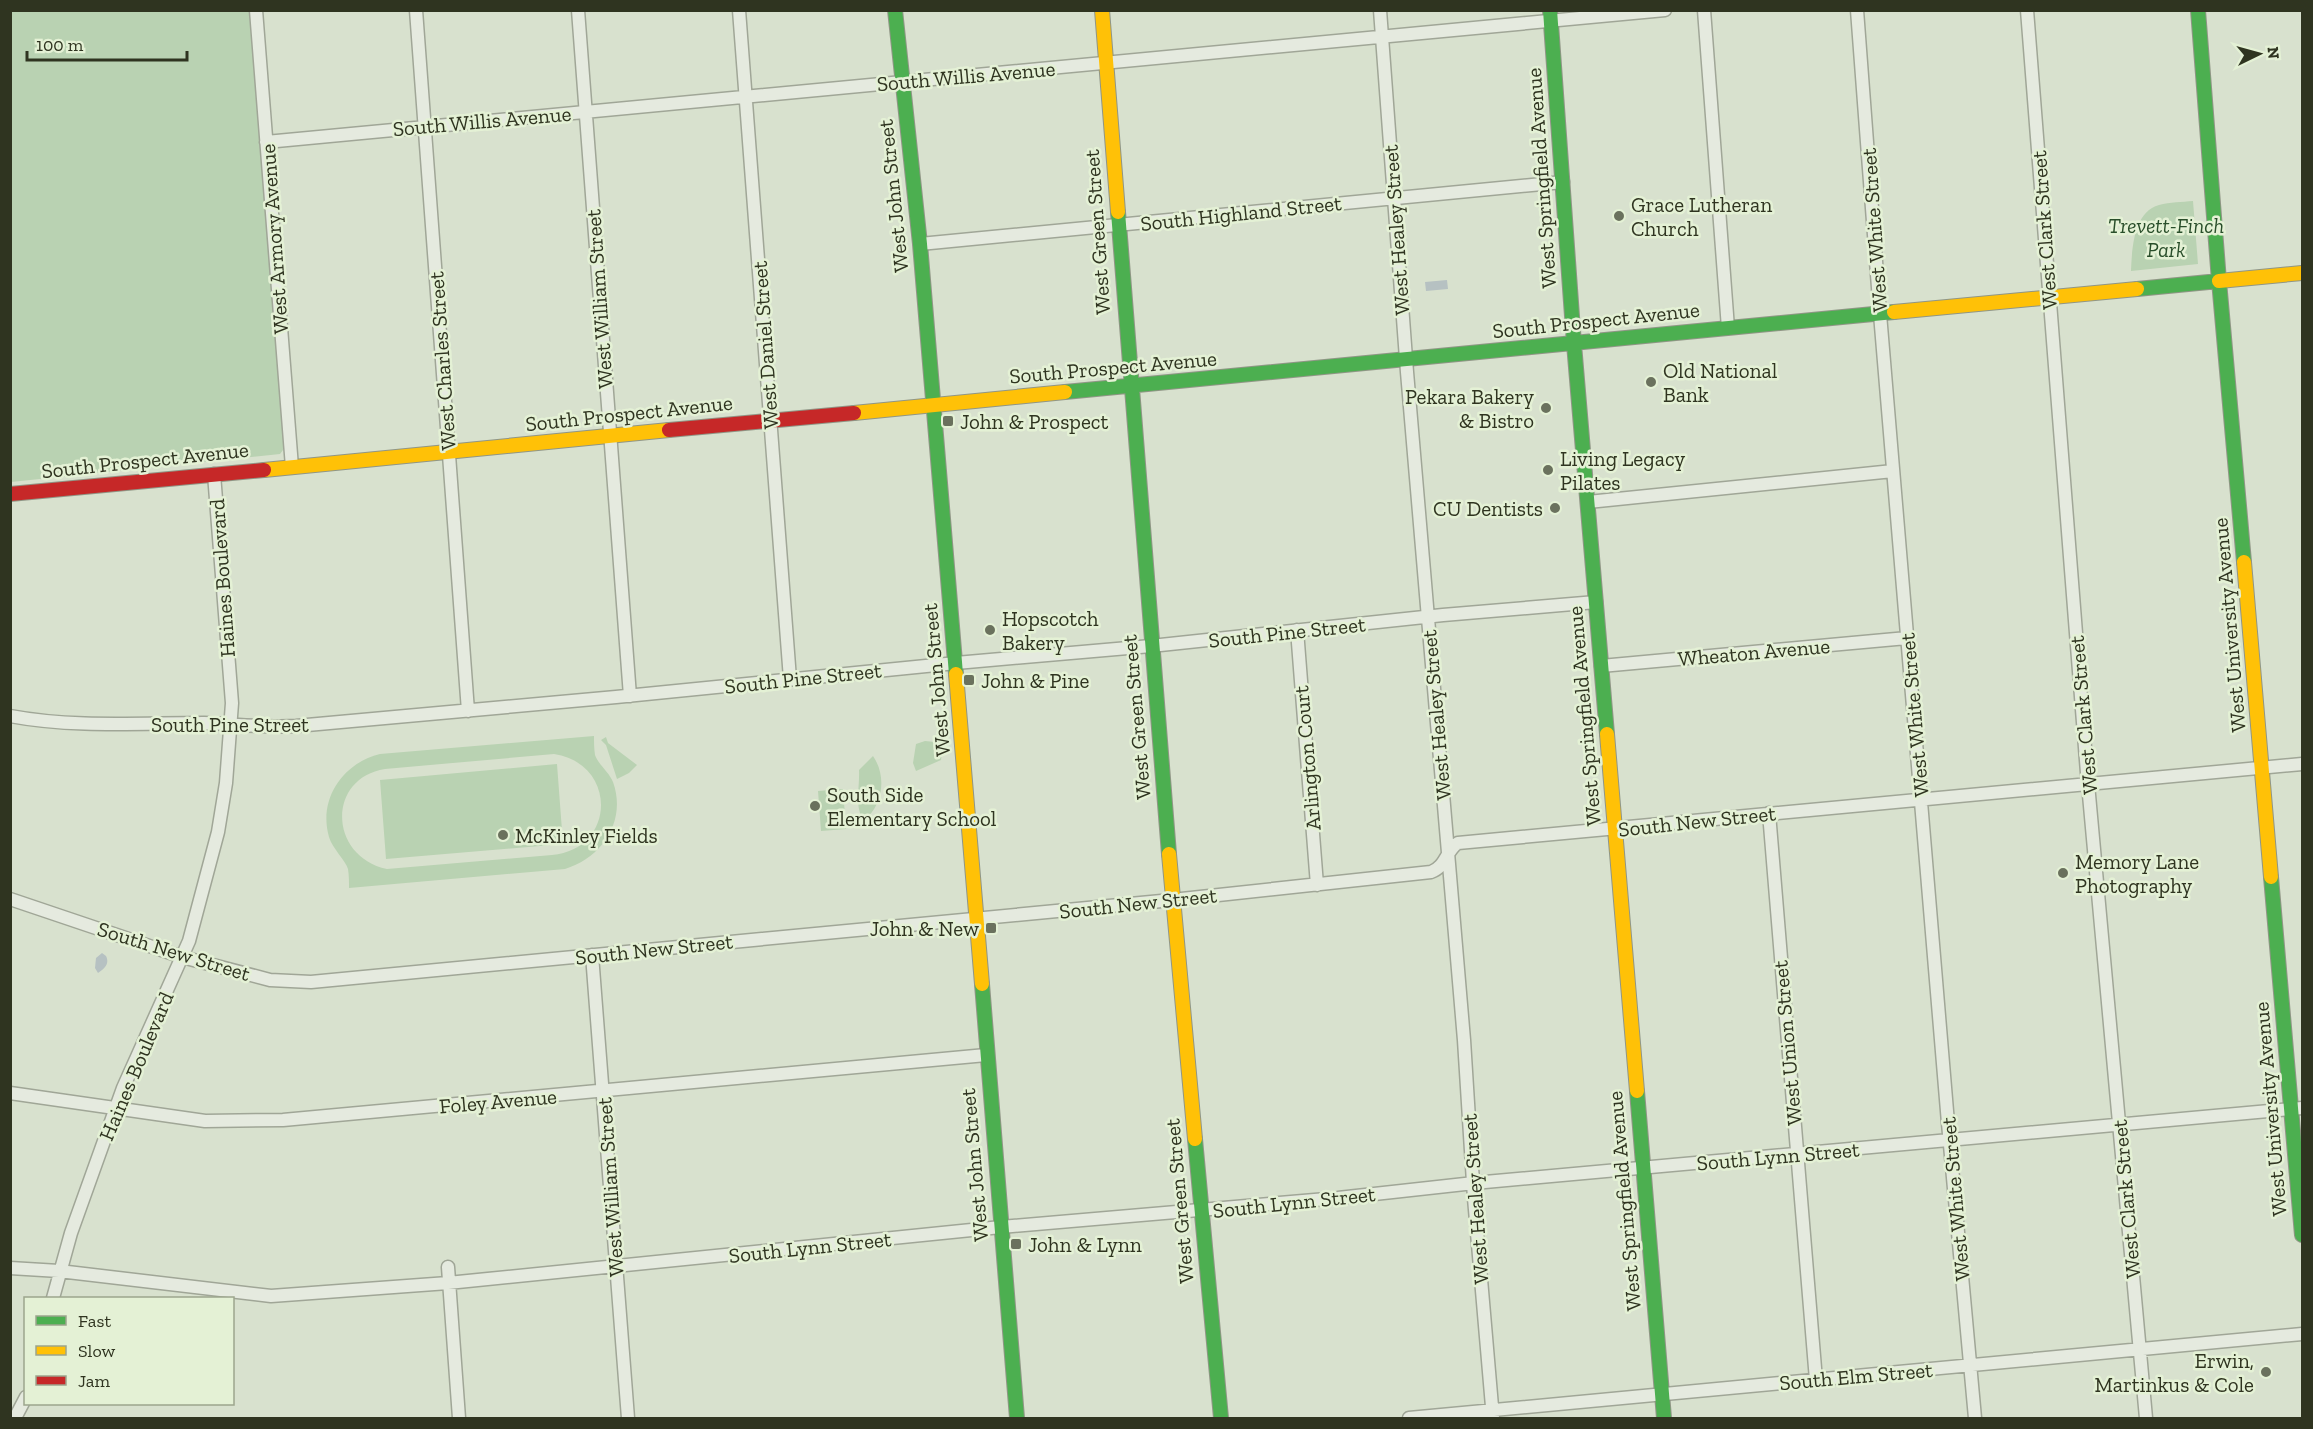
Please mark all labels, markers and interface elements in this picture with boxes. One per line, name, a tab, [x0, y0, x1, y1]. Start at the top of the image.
scale bar	[27, 24, 188, 62]
north arrow	[2229, 24, 2289, 84]
text: 100 m	[36, 34, 84, 56]
text: N	[2263, 46, 2283, 60]
street label: South Willis Avenue	[876, 56, 1056, 96]
street label: West Springfield Avenue	[1521, 67, 1561, 289]
street label: South Willis Avenue	[392, 101, 572, 141]
street label: West John Street	[873, 118, 913, 274]
street label: West Armory Avenue	[255, 143, 293, 335]
street label: West Healey Street	[1378, 144, 1414, 316]
street label: West White Street	[1856, 147, 1892, 313]
street label: West Green Street	[1079, 148, 1115, 315]
street label: West Clark Street	[2026, 149, 2062, 310]
street label: South Highland Street	[1139, 190, 1343, 236]
place label: Grace Lutheran Church	[1631, 192, 1772, 241]
street label: West William Street	[580, 208, 618, 390]
marker: Grace Lutheran Church	[1612, 209, 1626, 223]
park label: Trevett-Finch Park	[2108, 213, 2224, 262]
street label: West Daniel Street	[747, 260, 783, 430]
street label: West Charles Street	[423, 271, 461, 451]
street label: South Prospect Avenue	[1491, 297, 1701, 343]
street label: South Prospect Avenue	[1008, 345, 1218, 389]
place label: Old National Bank	[1663, 358, 1778, 407]
marker: Old National Bank	[1644, 375, 1658, 389]
place label: Pekara Bakery & Bistro	[1405, 384, 1534, 433]
street label: South Prospect Avenue	[524, 390, 734, 436]
marker: Pekara Bakery & Bistro	[1539, 401, 1553, 415]
place label: John & Prospect	[960, 409, 1108, 434]
marker: John & Prospect	[941, 414, 955, 428]
street label: South Prospect Avenue	[40, 437, 250, 483]
place label: Living Legacy Pilates	[1560, 446, 1686, 495]
marker: Living Legacy Pilates	[1541, 463, 1555, 477]
place label: CU Dentists	[1433, 496, 1543, 521]
street label: Haines Boulevard	[204, 497, 240, 658]
marker: CU Dentists	[1548, 501, 1562, 515]
street label: West University Avenue	[2207, 517, 2251, 733]
street label: West John Street	[917, 602, 955, 758]
street label: West Springfield Avenue	[1562, 605, 1606, 827]
place label: Hopscotch Bakery	[1002, 606, 1099, 655]
street label: South Pine Street	[1207, 611, 1367, 653]
marker: Hopscotch Bakery	[983, 623, 997, 637]
street label: West Healey Street	[1416, 629, 1456, 801]
street label: West White Street	[1894, 632, 1934, 798]
street label: West Green Street	[1116, 633, 1156, 801]
street label: Wheaton Avenue	[1677, 633, 1831, 671]
street label: West Clark Street	[2064, 634, 2102, 795]
street label: South Pine Street	[723, 657, 883, 699]
place label: John & Pine	[981, 668, 1089, 693]
marker: John & Pine	[962, 673, 976, 687]
street label: Arlington Court	[1288, 684, 1326, 832]
street label: South Pine Street	[151, 712, 309, 737]
place label: South Side Elementary School	[827, 782, 997, 831]
marker: South Side Elementary School	[808, 799, 822, 813]
street label: South New Street	[1617, 800, 1777, 842]
place label: McKinley Fields	[515, 823, 658, 848]
marker: McKinley Fields	[496, 828, 510, 842]
place label: Memory Lane Photography	[2075, 849, 2199, 898]
marker: Memory Lane Photography	[2056, 866, 2070, 880]
street label: South New Street	[1058, 882, 1218, 924]
street label: South New Street	[95, 916, 254, 986]
place label: John & New	[870, 916, 979, 941]
marker: John & New	[984, 921, 998, 935]
street label: South New Street	[574, 928, 734, 970]
street label: West Union Street	[1767, 959, 1807, 1127]
street label: Haines Boulevard	[93, 987, 179, 1144]
street label: West University Avenue	[2248, 1001, 2292, 1217]
street label: Foley Avenue	[438, 1083, 558, 1119]
street label: West John Street	[955, 1087, 993, 1243]
street label: West Springfield Avenue	[1602, 1090, 1646, 1312]
street label: West William Street	[591, 1096, 629, 1278]
street label: West Healey Street	[1457, 1113, 1493, 1285]
street label: West White Street	[1935, 1116, 1975, 1282]
street label: West Green Street	[1159, 1117, 1199, 1285]
street label: West Clark Street	[2107, 1118, 2145, 1279]
street label: South Lynn Street	[1696, 1136, 1861, 1176]
street label: South Lynn Street	[1211, 1181, 1377, 1223]
street label: South Lynn Street	[727, 1226, 893, 1268]
place label: John & Lynn	[1028, 1232, 1142, 1257]
marker: John & Lynn	[1009, 1237, 1023, 1251]
legend	[24, 1297, 234, 1405]
text: Fast	[78, 1310, 111, 1332]
text: Slow	[78, 1340, 115, 1362]
place label: Erwin, Martinkus & Cole	[2094, 1348, 2254, 1397]
street label: South Elm Street	[1778, 1357, 1934, 1395]
marker: Erwin, Martinkus & Cole	[2259, 1365, 2273, 1379]
text: Jam	[78, 1370, 110, 1392]

